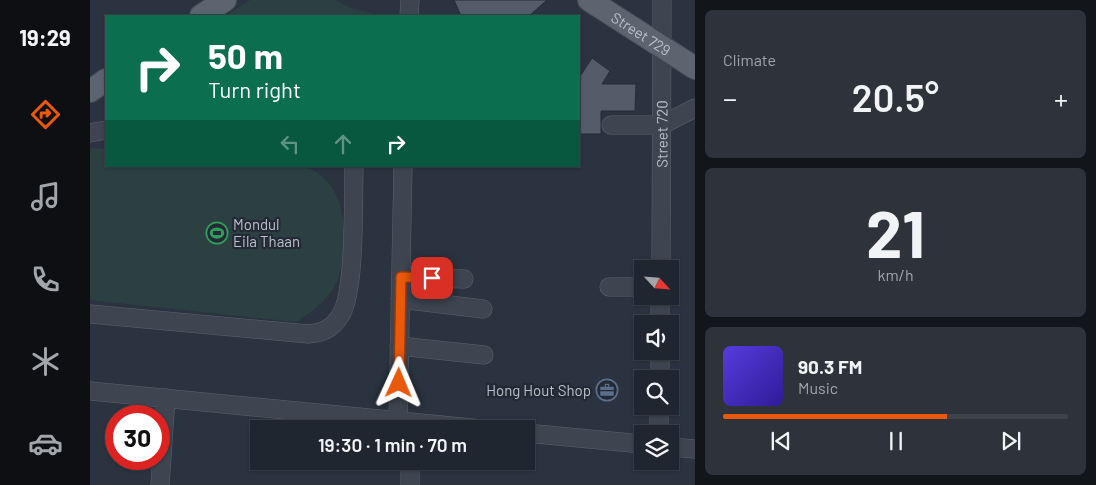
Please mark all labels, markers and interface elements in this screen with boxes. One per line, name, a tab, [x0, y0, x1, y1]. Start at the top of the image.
street label: Street 729	[608, 8, 674, 59]
text: 19:29	[19, 24, 71, 50]
text: 50 m	[208, 34, 283, 76]
icon: right	[125, 35, 190, 100]
text: Climate	[723, 50, 776, 69]
text: 20.5°	[852, 74, 939, 120]
text: Turn right	[208, 76, 301, 102]
text: −	[723, 81, 737, 115]
text: +	[1054, 81, 1068, 115]
icon: directions	[28, 97, 63, 132]
street label: Street 720	[652, 100, 671, 168]
icon: left	[276, 130, 304, 158]
icon: ahead	[329, 130, 357, 158]
icon: right	[382, 130, 410, 158]
icon: music	[28, 179, 63, 214]
text: 21	[866, 193, 925, 271]
place label: Mondul Eila Thaan	[233, 215, 300, 250]
sports icon: Mondul Eila Thaan	[205, 221, 229, 245]
pin	[411, 257, 453, 299]
north arrow	[634, 260, 679, 305]
map controls	[634, 260, 679, 470]
icon: phone	[28, 262, 63, 297]
icon: arrive	[418, 264, 446, 292]
text: km/h	[877, 265, 914, 284]
button: sound	[634, 315, 679, 360]
icon: climate	[28, 344, 63, 379]
text: 90.3 FM	[798, 355, 862, 378]
position arrow	[372, 356, 424, 408]
button: search	[634, 370, 679, 415]
office icon: Hong Hout Shop	[595, 378, 619, 402]
text: Music	[798, 378, 838, 397]
place label: Hong Hout Shop	[486, 381, 591, 399]
speed limit sign: 30	[105, 405, 170, 470]
button: layers	[634, 425, 679, 470]
icon: car	[28, 426, 63, 461]
icon: previous	[767, 427, 795, 455]
icon: pause	[882, 427, 910, 455]
icon: next	[997, 427, 1025, 455]
text: 19:30 · 1 min · 70 m	[318, 433, 467, 456]

